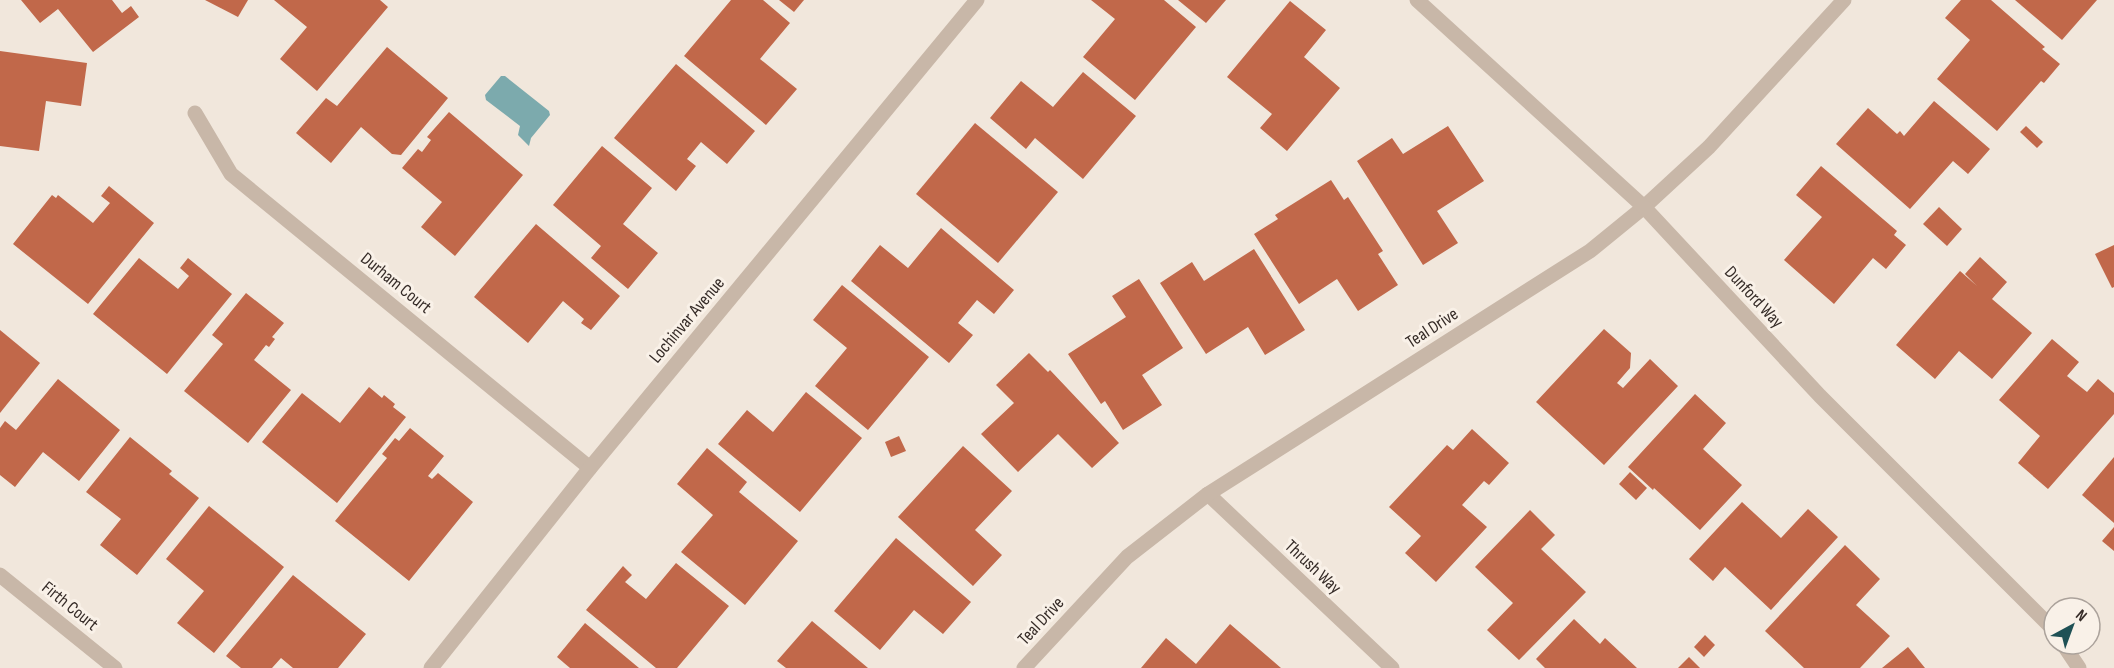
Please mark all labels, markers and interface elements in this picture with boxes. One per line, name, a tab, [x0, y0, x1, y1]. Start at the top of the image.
street label: Durham Court	[356, 248, 436, 318]
street label: Dunford Way	[1720, 262, 1788, 332]
street label: Lochinvar Avenue	[645, 273, 729, 367]
street label: Teal Drive	[1402, 303, 1462, 353]
street label: Thrush Way	[1280, 536, 1346, 598]
street label: Firth Court	[38, 577, 103, 635]
street label: Teal Drive	[1014, 593, 1068, 649]
north arrow	[2042, 596, 2102, 656]
text: N	[2071, 606, 2090, 626]

